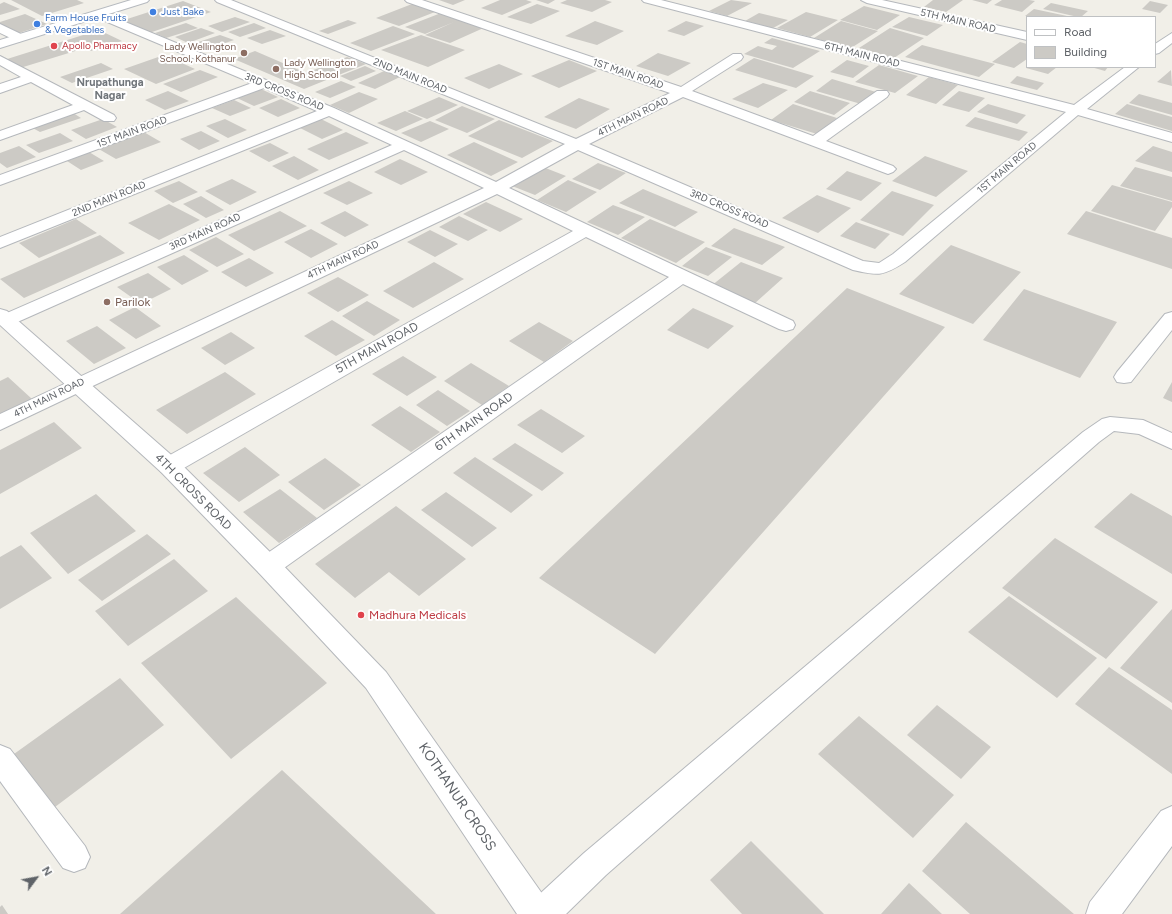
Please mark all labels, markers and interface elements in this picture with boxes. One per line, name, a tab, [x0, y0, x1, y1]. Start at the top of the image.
place label: Just Bake	[161, 6, 204, 18]
street label: 5TH MAIN ROAD	[919, 6, 997, 36]
marker: Just Bake	[148, 7, 158, 17]
place label: Farm House Fruits & Vegetables	[45, 12, 126, 36]
legend	[1026, 16, 1156, 68]
marker: Farm House Fruits & Vegetables	[32, 19, 42, 29]
text: Road	[1064, 25, 1092, 39]
place label: Apollo Pharmacy	[62, 40, 137, 52]
street label: 6TH MAIN ROAD	[823, 40, 901, 70]
marker: Apollo Pharmacy	[49, 41, 59, 51]
place label: Lady Wellington School, Kothanur	[160, 41, 236, 64]
text: Building	[1064, 45, 1107, 59]
marker: Lady Wellington School, Kothanur	[239, 48, 249, 58]
street label: 2ND MAIN ROAD	[371, 56, 449, 96]
street label: 1ST MAIN ROAD	[591, 56, 665, 92]
place label: Lady Wellington High School	[284, 57, 356, 80]
marker: Lady Wellington High School	[271, 64, 281, 74]
street label: 3RD CROSS ROAD	[242, 71, 326, 113]
district label: Nrupathunga Nagar	[76, 76, 144, 102]
street label: 4TH MAIN ROAD	[596, 95, 670, 139]
street label: 1ST MAIN ROAD	[95, 114, 169, 150]
street label: 1ST MAIN ROAD	[975, 140, 1039, 196]
street label: 2ND MAIN ROAD	[70, 179, 148, 219]
street label: 3RD CROSS ROAD	[688, 187, 770, 231]
street label: 3RD MAIN ROAD	[167, 211, 243, 253]
street label: 4TH MAIN ROAD	[305, 238, 381, 282]
place label: Parilok	[115, 295, 150, 309]
marker: Parilok	[102, 297, 112, 307]
street label: 5TH MAIN ROAD	[333, 319, 421, 377]
street label: 4TH MAIN ROAD	[12, 376, 86, 420]
street label: 6TH MAIN ROAD	[432, 390, 516, 454]
street label: 4TH CROSS ROAD	[152, 451, 234, 533]
place label: Madhura Medicals	[369, 608, 466, 622]
marker: Madhura Medicals	[356, 610, 366, 620]
street label: KOTHANUR CROSS	[415, 740, 499, 854]
north arrow	[16, 858, 56, 898]
text: N	[39, 864, 54, 878]

